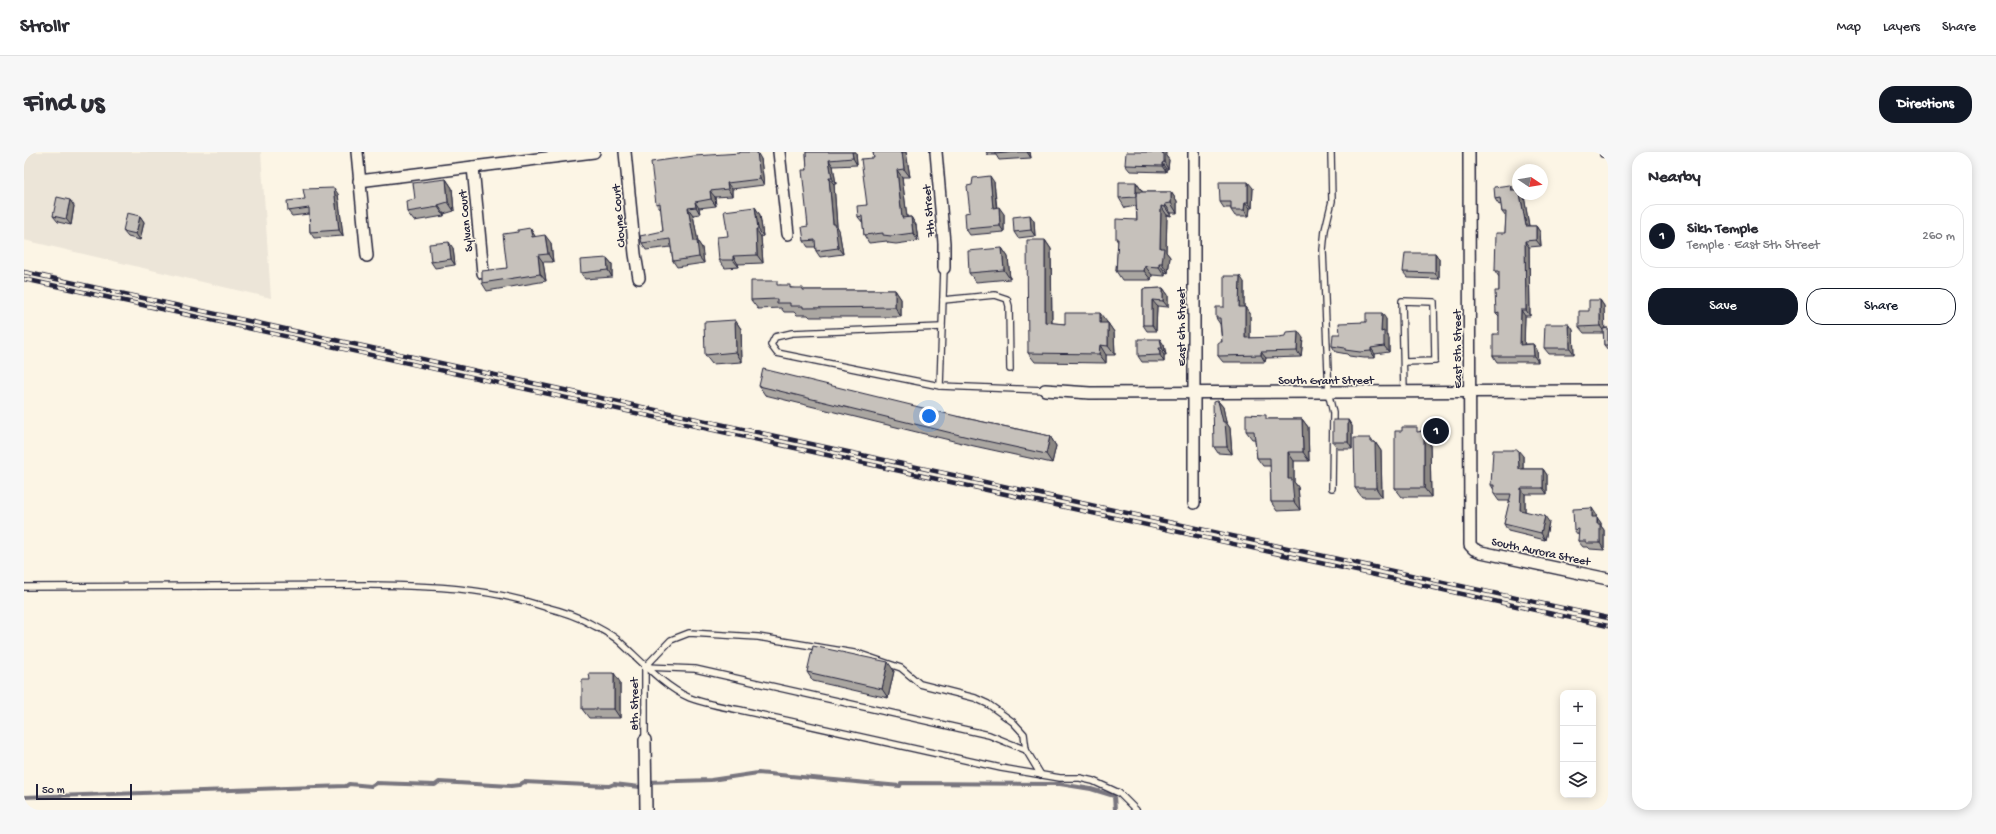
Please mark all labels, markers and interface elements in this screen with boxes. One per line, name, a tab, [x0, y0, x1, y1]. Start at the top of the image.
text: Strollr	[20, 16, 68, 39]
text: Map	[1837, 19, 1861, 36]
text: Layers	[1883, 19, 1920, 36]
text: Share	[1942, 19, 1976, 36]
button: Directions	[1879, 86, 1972, 123]
text: Find us	[24, 88, 104, 121]
north arrow	[1512, 164, 1548, 200]
text: Nearby	[1648, 168, 1701, 188]
street label: Cloyne Court	[610, 182, 630, 248]
street label: 7th Street	[921, 183, 939, 239]
street label: Sylvan Court	[457, 188, 477, 252]
text: Sikh Temple	[1687, 220, 1758, 238]
text: 1	[1659, 229, 1665, 244]
text: 260 m	[1922, 229, 1955, 244]
text: Temple · East 5th Street	[1687, 238, 1820, 253]
street label: East 6th Street	[1176, 287, 1190, 366]
button: Save	[1648, 288, 1798, 325]
button: Share	[1806, 288, 1956, 325]
street label: East 5th Street	[1452, 309, 1466, 388]
street label: South Grant Street	[1278, 375, 1375, 389]
your location	[919, 406, 939, 426]
pin: 1	[1423, 416, 1449, 446]
street label: South Aurora Street	[1490, 536, 1592, 570]
street label: 8th Street	[629, 677, 643, 730]
map controls	[1560, 690, 1596, 798]
button: +	[1560, 690, 1596, 726]
button: −	[1560, 726, 1596, 762]
button: layers	[1560, 762, 1596, 798]
scale bar	[36, 782, 132, 801]
text: 50 m	[42, 785, 64, 797]

